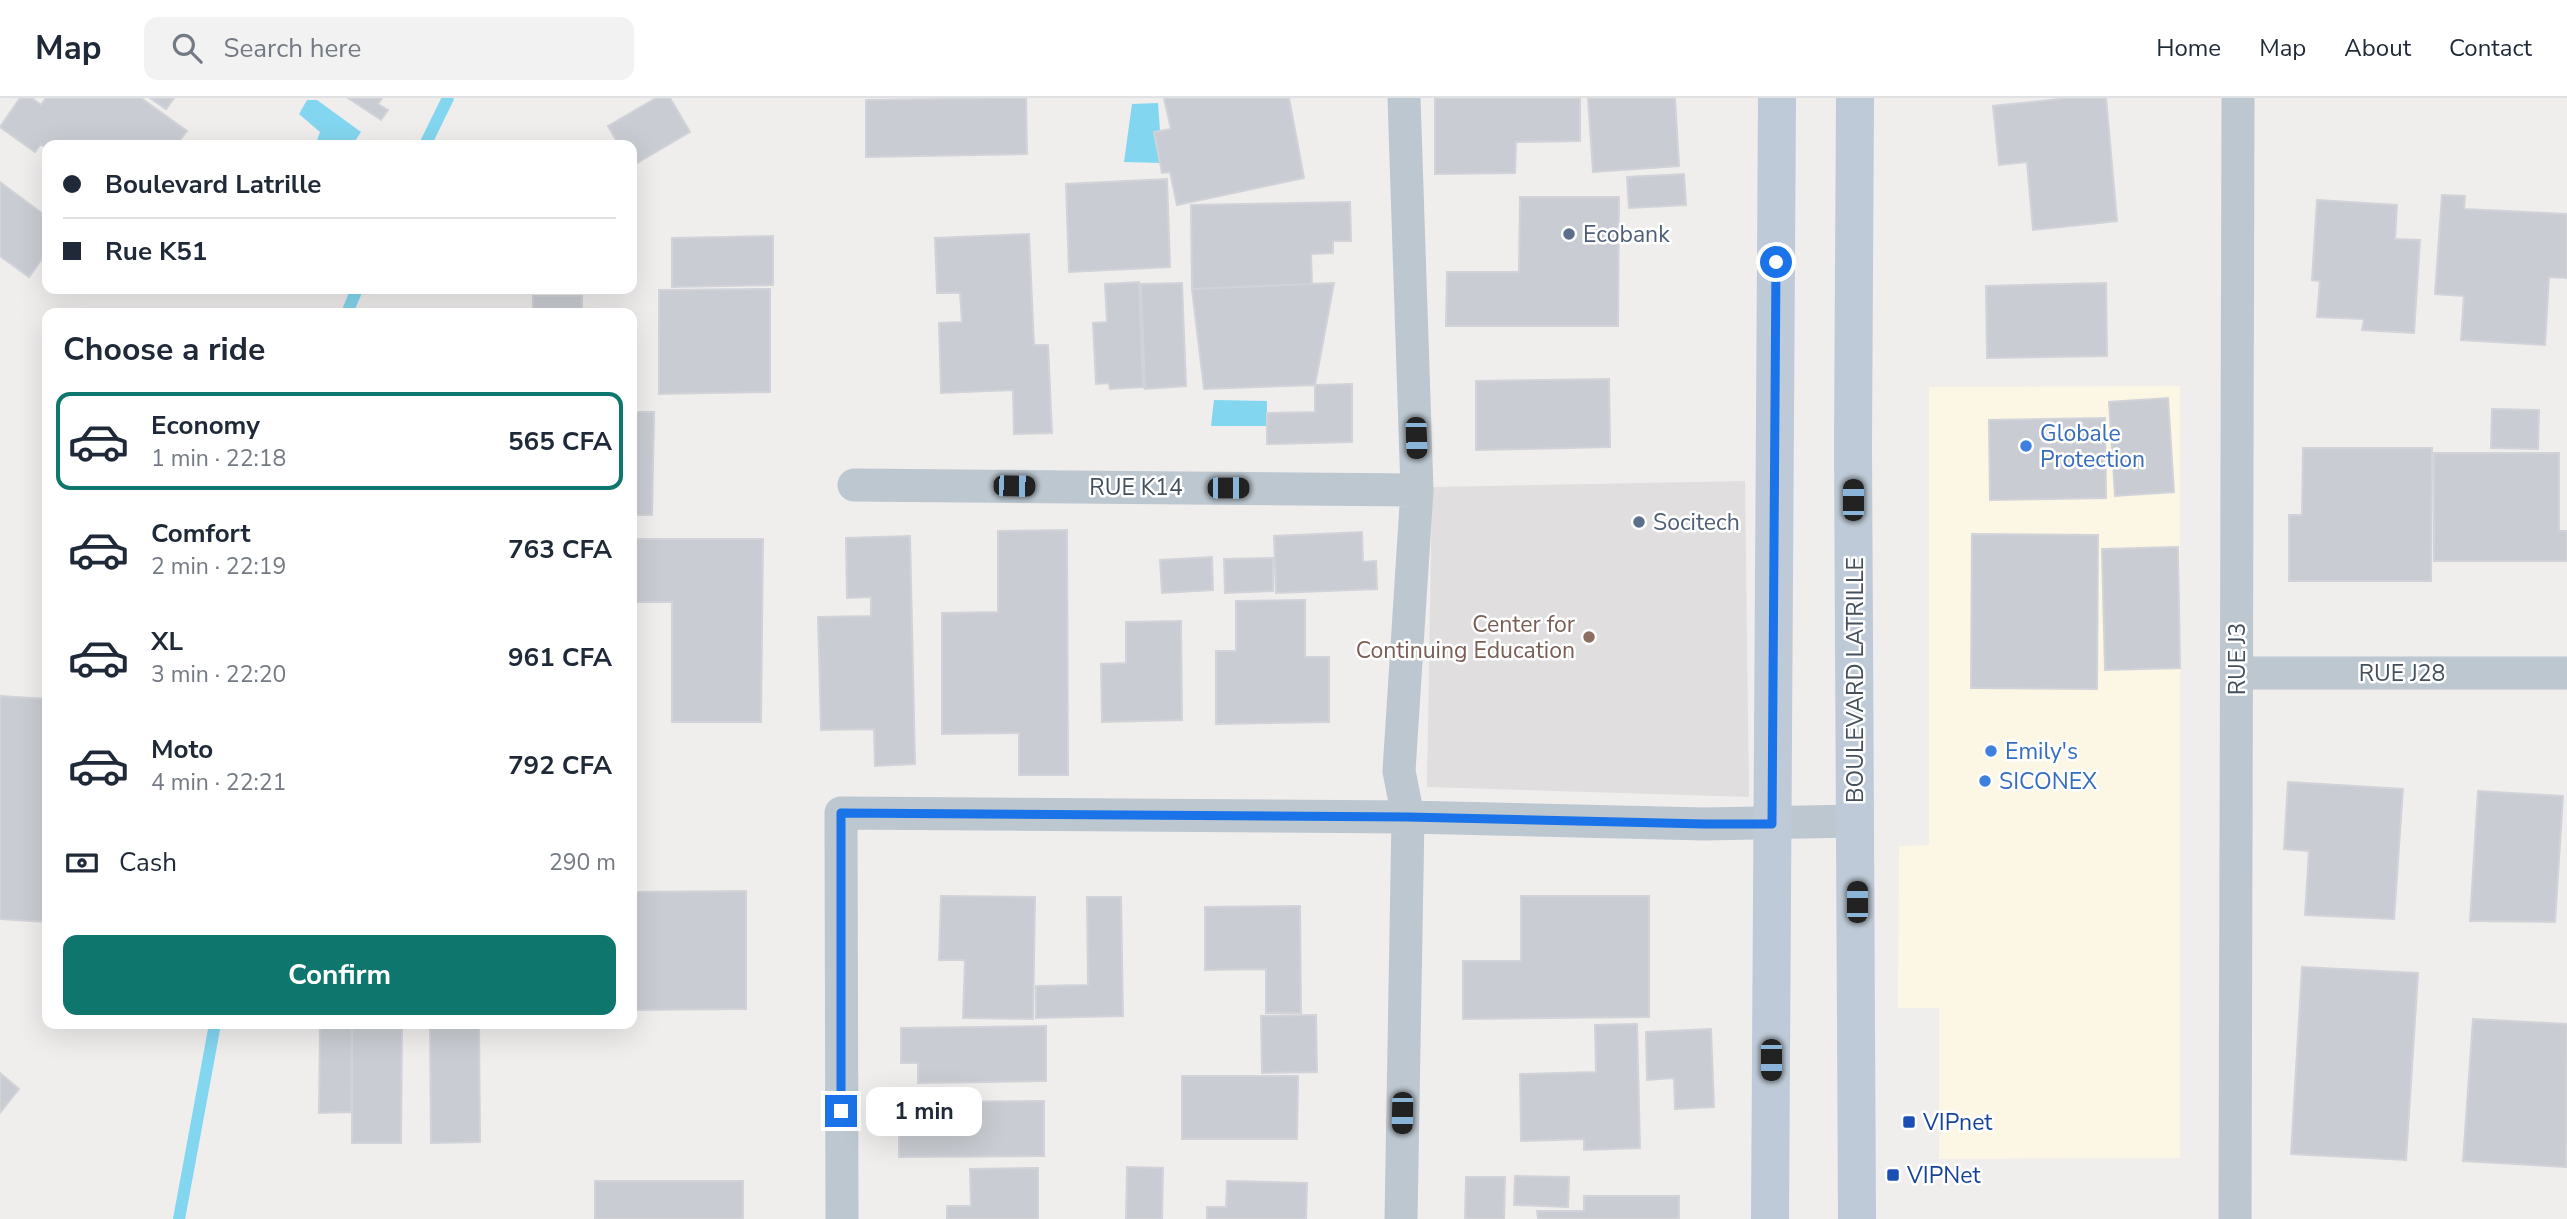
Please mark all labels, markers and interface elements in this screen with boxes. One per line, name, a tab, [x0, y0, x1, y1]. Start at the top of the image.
search box	[144, 17, 634, 80]
text: Map	[35, 26, 102, 71]
icon: search	[168, 29, 206, 67]
text: Search here	[224, 31, 361, 66]
text: Home	[2156, 32, 2221, 64]
text: Map	[2259, 32, 2306, 64]
text: About	[2344, 32, 2411, 64]
text: Contact	[2449, 32, 2532, 64]
text: Boulevard Latrille	[105, 167, 321, 202]
place label: Ecobank	[1583, 219, 1670, 250]
marker: Ecobank	[1561, 226, 1577, 242]
text: Rue K51	[105, 234, 207, 269]
route start	[1760, 246, 1792, 278]
text: Choose a ride	[63, 328, 265, 371]
text: Economy	[151, 408, 260, 443]
icon: car	[67, 410, 130, 473]
car	[1405, 417, 1428, 459]
place label: Globale Protection	[2040, 418, 2145, 475]
text: 565 CFA	[508, 424, 612, 459]
marker: Globale Protection	[2018, 438, 2034, 454]
text: 1 min · 22:18	[151, 443, 286, 474]
street label: RUE K14	[1089, 472, 1183, 503]
car	[993, 475, 1036, 497]
car	[1208, 478, 1250, 499]
car	[1843, 479, 1864, 521]
place label: Socitech	[1653, 507, 1740, 538]
marker: Socitech	[1631, 514, 1647, 530]
text: Comfort	[151, 516, 251, 551]
icon: car	[67, 518, 130, 581]
text: 763 CFA	[508, 532, 612, 567]
text: 2 min · 22:19	[151, 551, 286, 582]
street label: BOULEVARD LATRILLE	[1840, 557, 1871, 803]
place label: Center for Continuing Education	[1356, 609, 1576, 666]
street label: RUE J3	[2222, 623, 2253, 695]
text: XL	[151, 624, 183, 659]
icon: car	[67, 626, 130, 689]
marker: Center for Continuing Education	[1581, 629, 1597, 645]
text: 961 CFA	[508, 640, 612, 675]
street label: RUE J28	[2359, 658, 2445, 689]
text: 3 min · 22:20	[151, 659, 286, 690]
text: Moto	[151, 732, 213, 767]
icon: car	[67, 734, 130, 797]
place label: Emily's	[2005, 736, 2078, 767]
marker: Emily's	[1983, 743, 1999, 759]
text: 792 CFA	[508, 748, 612, 783]
place label: SICONEX	[1999, 766, 2097, 797]
text: 4 min · 22:21	[151, 767, 286, 798]
marker: SICONEX	[1977, 773, 1993, 789]
icon: cash	[63, 844, 101, 882]
text: Cash	[119, 845, 177, 880]
text: 290 m	[549, 847, 616, 878]
car	[1847, 881, 1868, 923]
button: Confirm	[63, 935, 616, 1015]
car	[1761, 1039, 1782, 1081]
callout: 1 min	[866, 1086, 981, 1136]
car	[1392, 1092, 1413, 1134]
route end	[825, 1095, 857, 1127]
text: 1 min	[894, 1096, 954, 1127]
place label: VIPnet	[1922, 1107, 1993, 1138]
marker: VIPnet	[1901, 1114, 1917, 1130]
place label: VIPNet	[1906, 1160, 1982, 1191]
marker: VIPNet	[1885, 1167, 1901, 1183]

